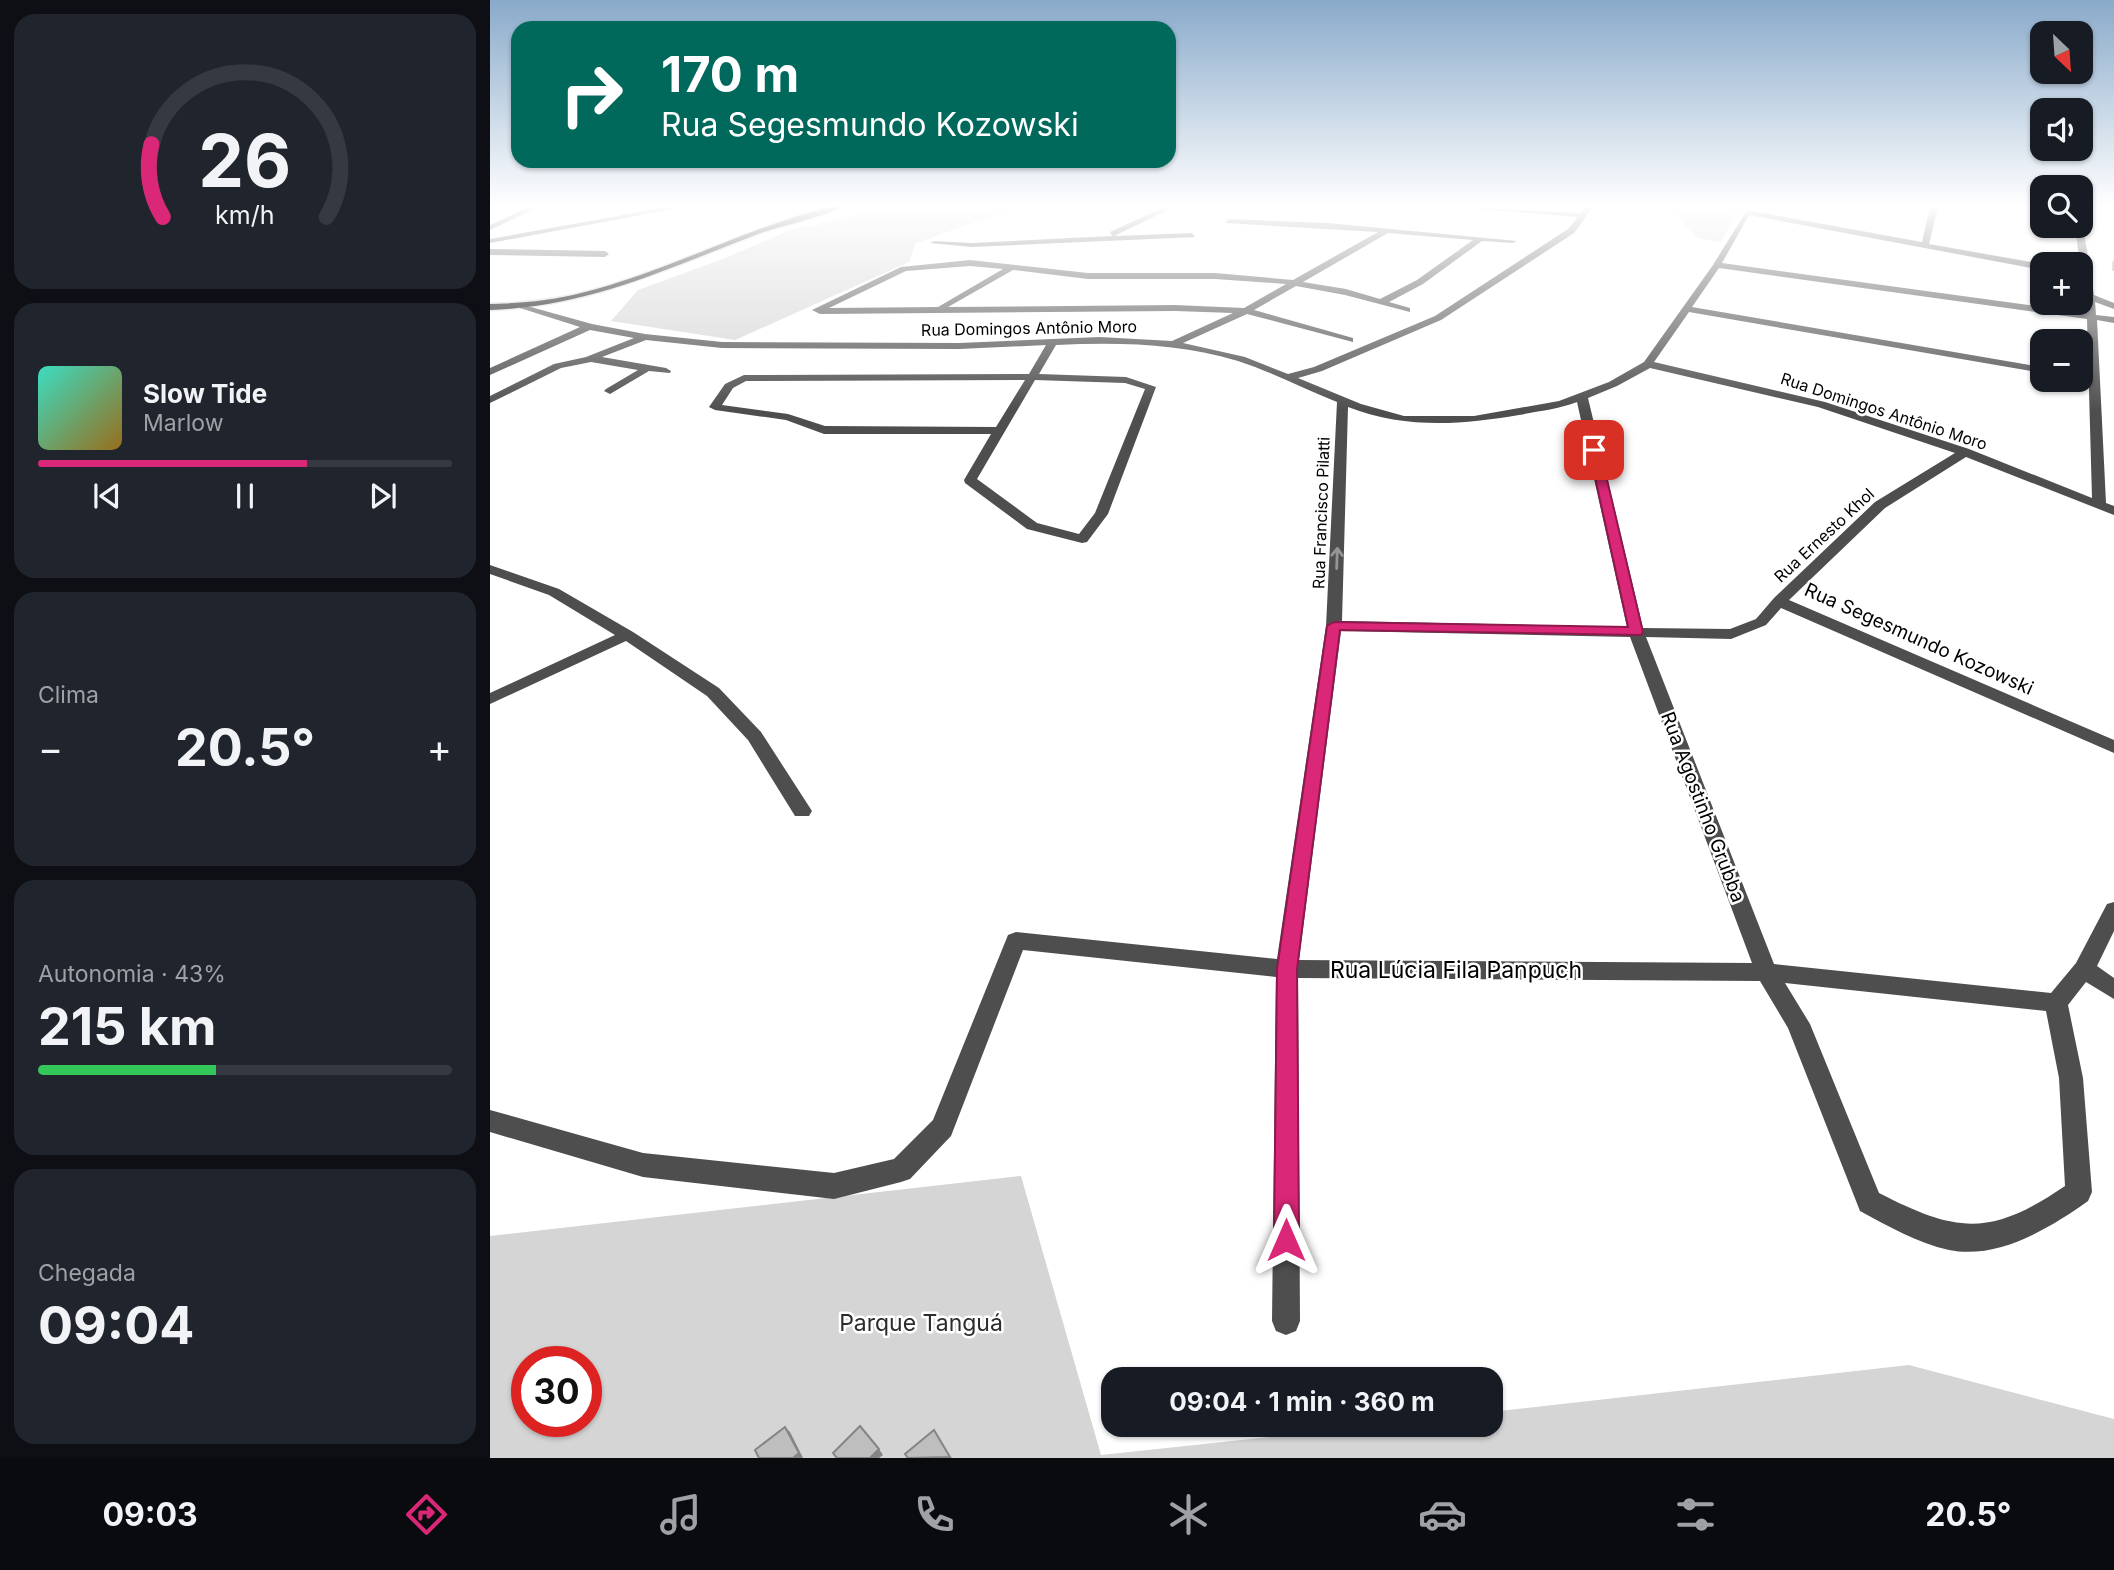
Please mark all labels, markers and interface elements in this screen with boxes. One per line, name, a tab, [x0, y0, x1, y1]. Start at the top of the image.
north arrow	[2030, 21, 2093, 84]
map controls	[2030, 21, 2093, 392]
text: 170 m	[661, 45, 799, 104]
icon: right	[546, 49, 637, 140]
button: sound	[2030, 98, 2093, 161]
text: Rua Segesmundo Kozowski	[661, 105, 1079, 144]
text: 26	[198, 117, 292, 206]
button: search	[2030, 175, 2093, 238]
text: km/h	[215, 200, 275, 230]
button: +	[2030, 252, 2093, 315]
street label: Rua Domingos Antônio Moro	[921, 316, 1137, 340]
button: −	[2030, 329, 2093, 392]
street label: Rua Domingos Antônio Moro	[1778, 368, 1990, 454]
text: Slow Tide	[143, 378, 267, 409]
text: Marlow	[143, 409, 223, 437]
pin	[1564, 420, 1624, 480]
icon: arrive	[1575, 431, 1613, 469]
street label: Rua Francisco Pilatti	[1308, 437, 1334, 589]
icon: previous	[88, 477, 126, 515]
icon: pause	[226, 477, 264, 515]
icon: next	[364, 477, 402, 515]
street label: Rua Ernesto Khol	[1770, 484, 1878, 586]
one-way arrow	[1330, 546, 1343, 569]
street label: Rua Segesmundo Kozowski	[1801, 578, 2037, 700]
text: Clima	[38, 681, 99, 709]
street label: Rua Agostinho Grubba	[1656, 708, 1750, 906]
text: 20.5°	[175, 716, 315, 779]
text: −	[38, 725, 63, 771]
text: +	[427, 725, 452, 771]
street label: Rua Lúcia Fila Panpuch	[1330, 956, 1582, 984]
text: Autonomia · 43%	[38, 960, 226, 988]
text: 215 km	[38, 995, 216, 1058]
position arrow	[1249, 1203, 1323, 1277]
text: Chegada	[38, 1259, 136, 1287]
text: 09:04	[38, 1294, 194, 1357]
park label: Parque Tanguá	[839, 1309, 1003, 1337]
speed limit sign: 30	[511, 1346, 602, 1437]
text: 09:04 · 1 min · 360 m	[1169, 1386, 1435, 1417]
icon: directions	[402, 1490, 451, 1539]
icon: music	[656, 1490, 705, 1539]
icon: phone	[910, 1490, 959, 1539]
icon: climate	[1164, 1490, 1213, 1539]
icon: car	[1418, 1490, 1467, 1539]
icon: filters	[1671, 1490, 1720, 1539]
text: 09:03	[102, 1495, 198, 1534]
text: 20.5°	[1925, 1495, 2012, 1534]

